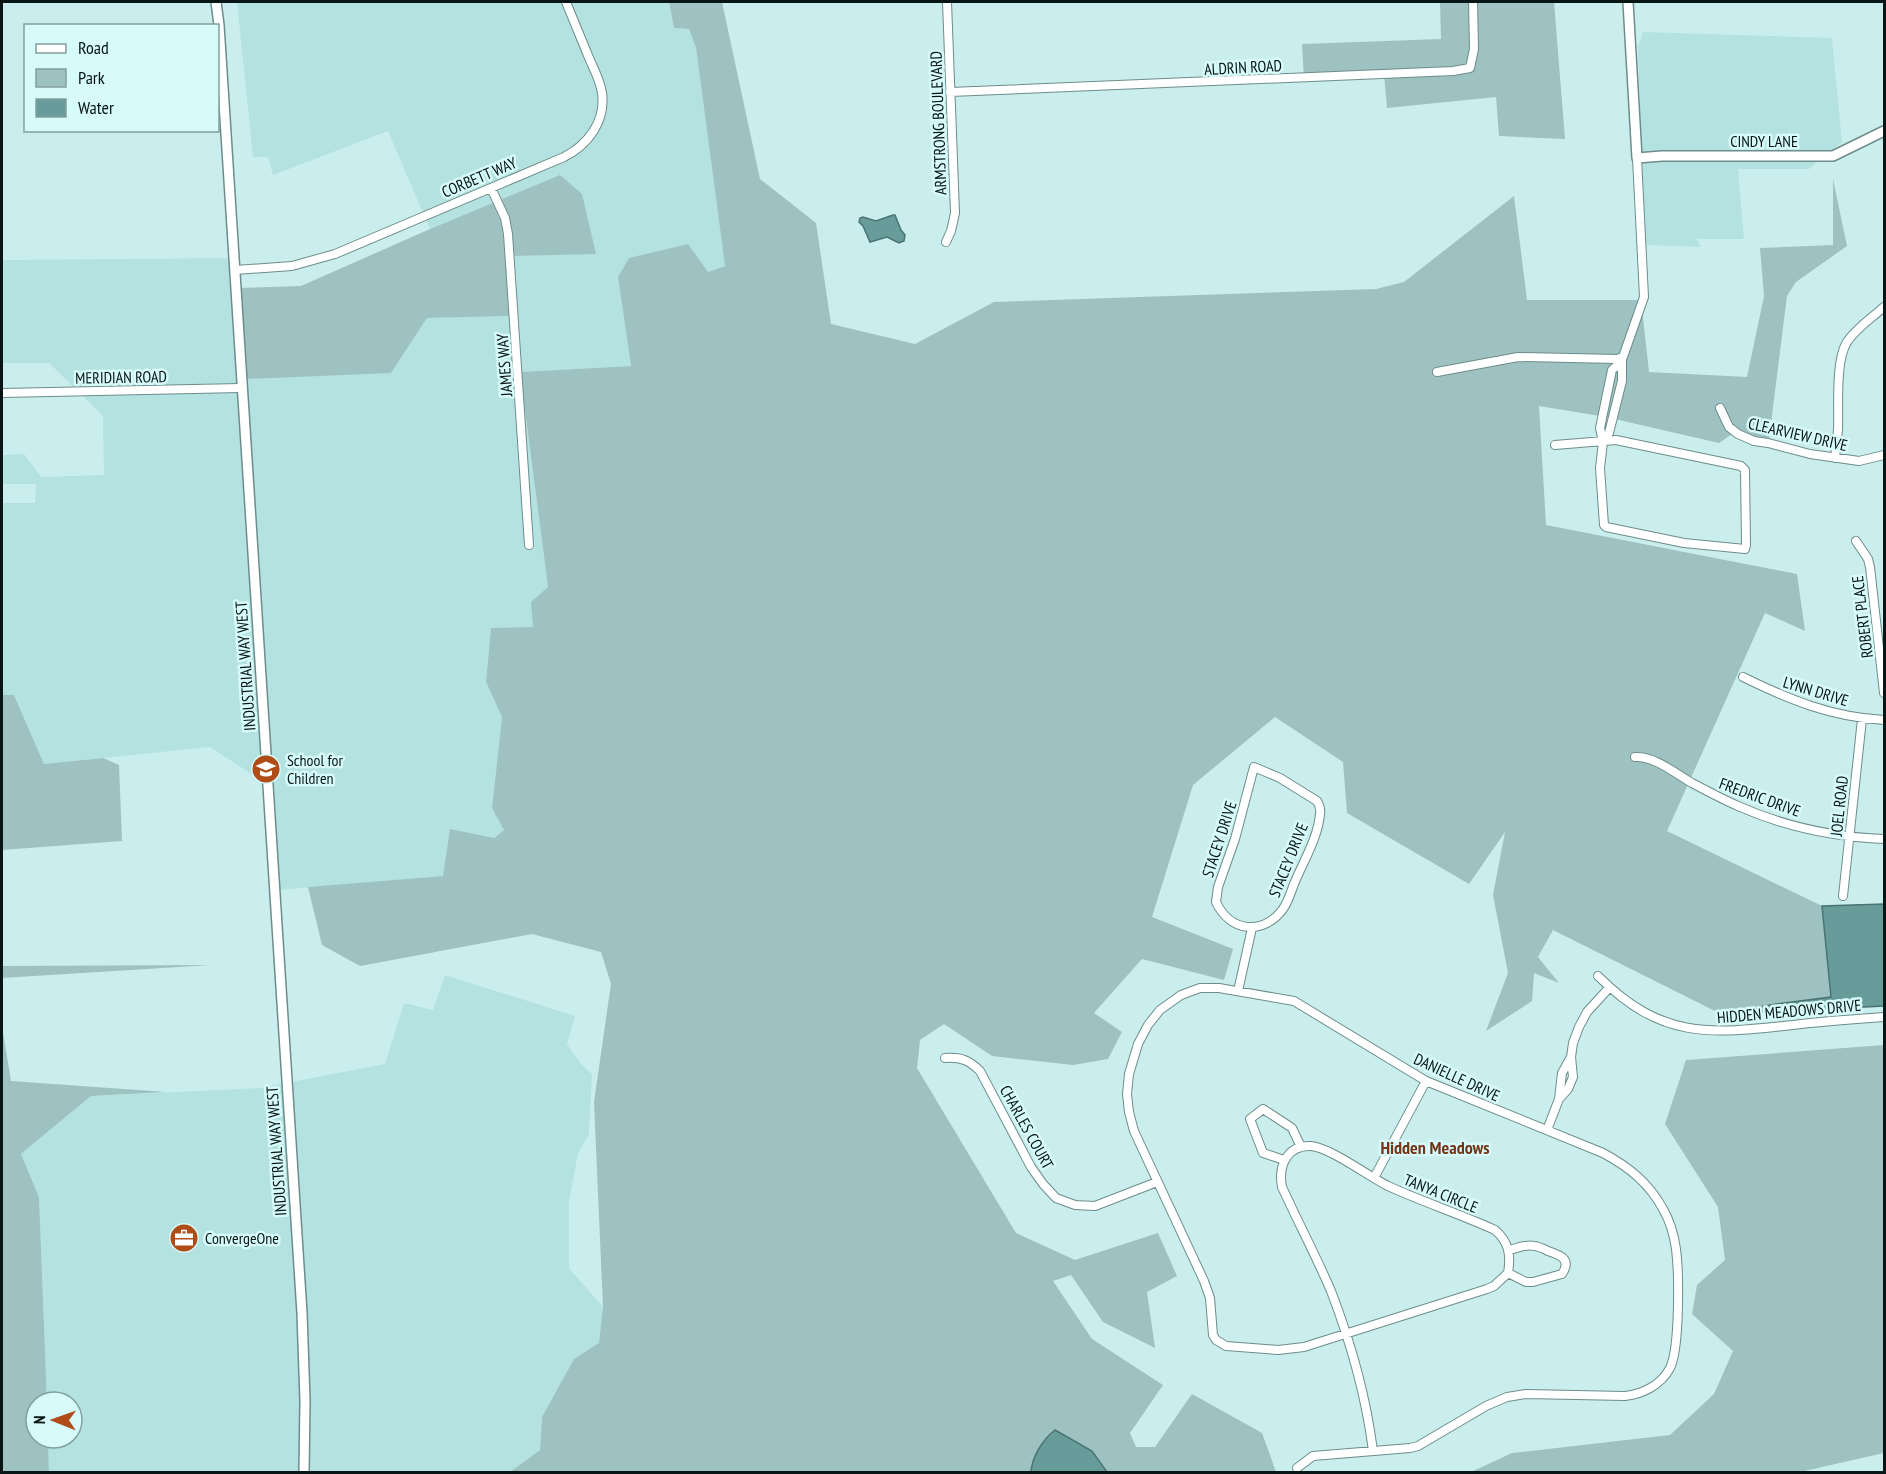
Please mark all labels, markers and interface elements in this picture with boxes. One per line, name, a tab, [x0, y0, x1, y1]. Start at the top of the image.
legend	[24, 24, 219, 132]
text: Road	[78, 36, 109, 59]
street label: ARMSTRONG BOULEVARD	[925, 51, 951, 195]
street label: ALDRIN ROAD	[1204, 55, 1282, 79]
text: Park	[78, 66, 105, 89]
text: Water	[78, 96, 114, 119]
street label: CINDY LANE	[1730, 131, 1798, 151]
street label: CORBETT WAY	[439, 152, 520, 202]
street label: JAMES WAY	[492, 332, 516, 398]
street label: MERIDIAN ROAD	[75, 366, 167, 388]
street label: CLEARVIEW DRIVE	[1746, 413, 1850, 455]
street label: ROBERT PLACE	[1847, 575, 1877, 659]
street label: INDUSTRIAL WAY WEST	[230, 600, 260, 732]
street label: LYNN DRIVE	[1781, 672, 1851, 710]
place label: School for Children	[287, 750, 343, 788]
school or university icon: School for Children	[250, 753, 282, 785]
street label: FREDRIC DRIVE	[1717, 773, 1804, 821]
street label: JOEL ROAD	[1826, 775, 1852, 838]
street label: STACEY DRIVE	[1197, 798, 1241, 880]
street label: STACEY DRIVE	[1264, 820, 1312, 900]
street label: HIDDEN MEADOWS DRIVE	[1716, 995, 1862, 1027]
street label: DANIELLE DRIVE	[1411, 1048, 1503, 1106]
street label: CHARLES COURT	[996, 1081, 1058, 1173]
street label: INDUSTRIAL WAY WEST	[261, 1085, 291, 1217]
district label: Hidden Meadows	[1380, 1136, 1490, 1159]
street label: TANYA CIRCLE	[1401, 1169, 1481, 1217]
office icon: ConvergeOne	[168, 1222, 200, 1254]
place label: ConvergeOne	[205, 1228, 279, 1248]
north arrow	[24, 1390, 84, 1450]
text: N	[29, 1415, 49, 1424]

